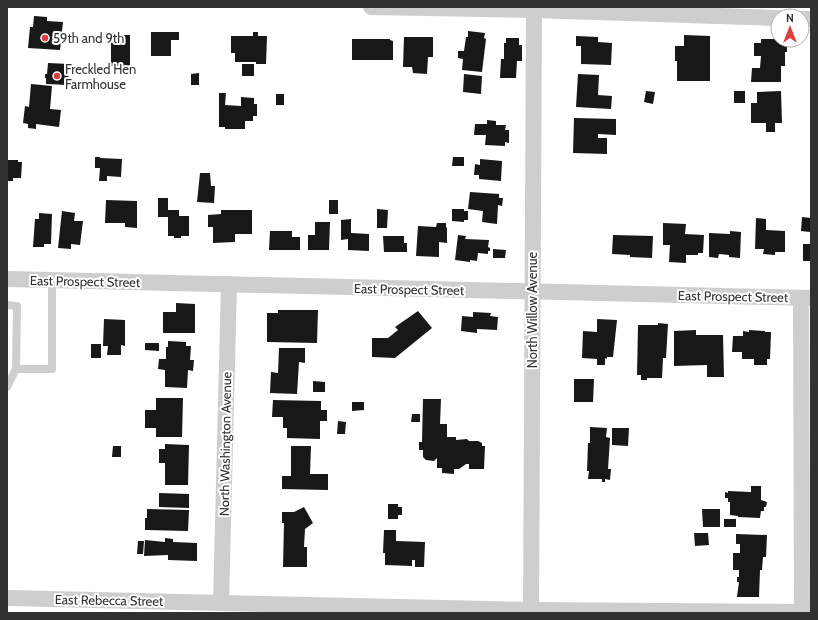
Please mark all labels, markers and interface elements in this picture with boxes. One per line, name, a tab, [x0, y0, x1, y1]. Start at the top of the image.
north arrow	[770, 8, 810, 48]
text: N	[786, 11, 794, 25]
place label: 59th and 9th	[53, 30, 124, 46]
marker: 59th and 9th	[40, 33, 50, 43]
place label: Freckled Hen Farmhouse	[65, 61, 136, 92]
marker: Freckled Hen Farmhouse	[52, 71, 62, 81]
street label: North Willow Avenue	[524, 252, 540, 368]
street label: East Prospect Street	[30, 272, 141, 290]
street label: East Prospect Street	[354, 280, 465, 298]
street label: East Prospect Street	[678, 287, 789, 305]
street label: North Washington Avenue	[216, 371, 234, 516]
street label: East Rebecca Street	[55, 591, 164, 609]

